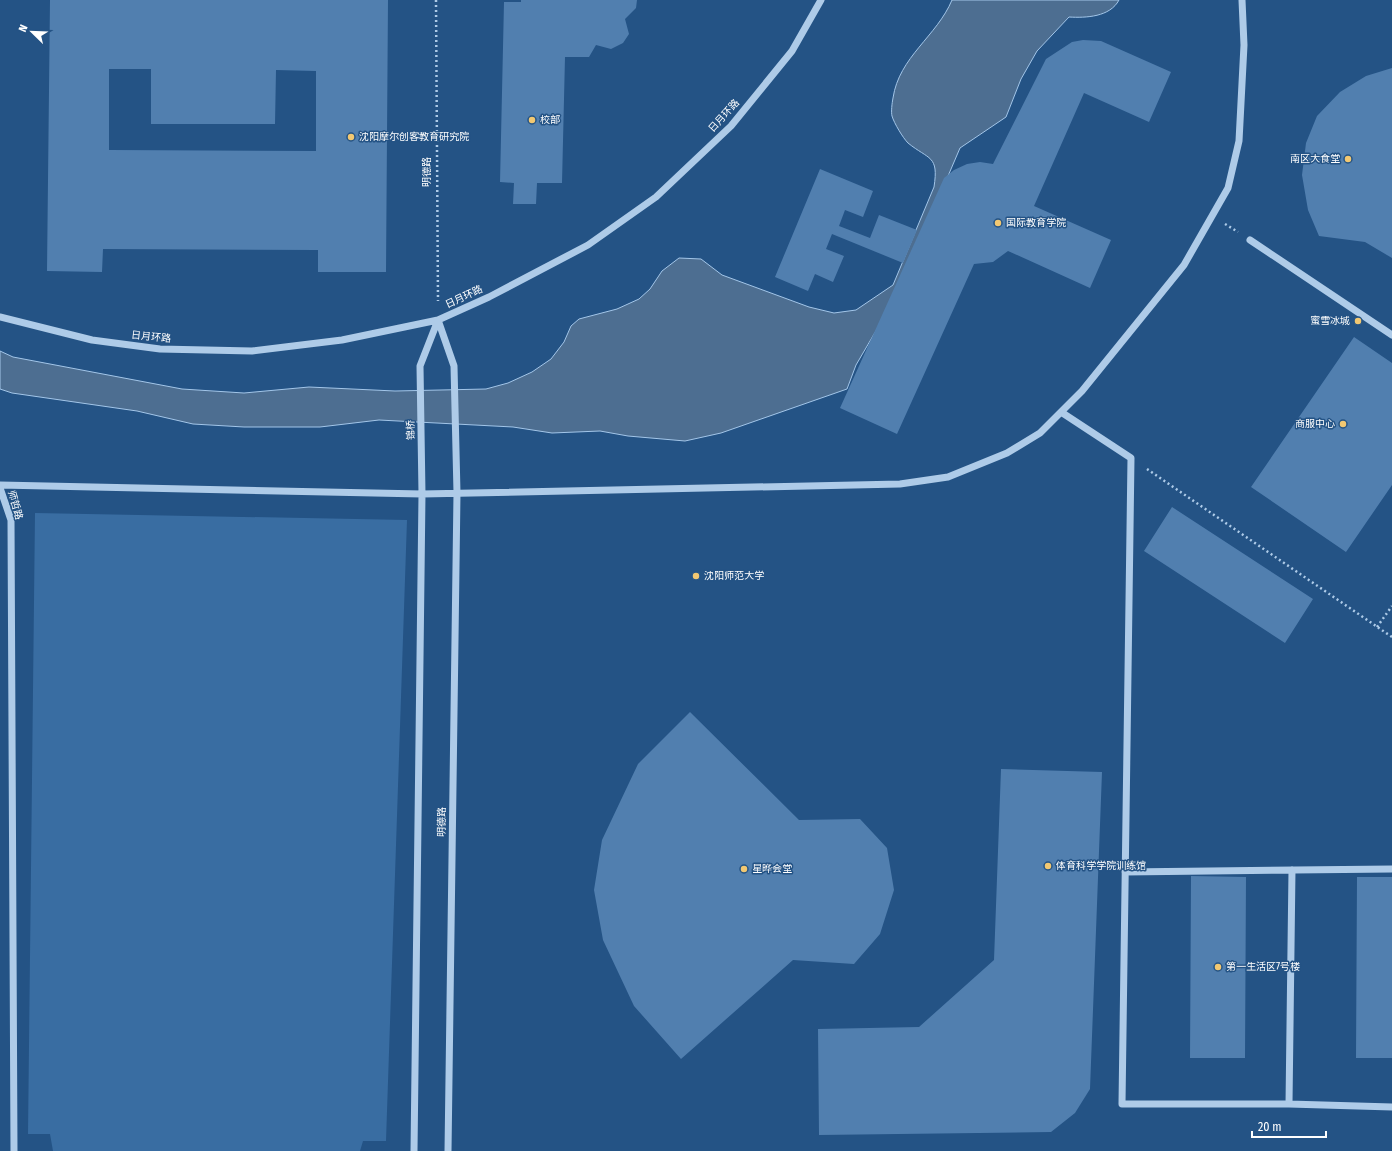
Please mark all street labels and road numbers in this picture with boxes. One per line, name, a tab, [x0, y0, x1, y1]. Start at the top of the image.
street label: 日月环路	[706, 97, 742, 135]
street label: 明德路	[421, 157, 433, 187]
street label: 日月环路	[443, 283, 485, 311]
street label: 日月环路	[130, 329, 172, 345]
street label: 锦桥	[405, 420, 417, 440]
street label: 师哲路	[5, 489, 25, 521]
street label: 明德路	[436, 807, 448, 837]

